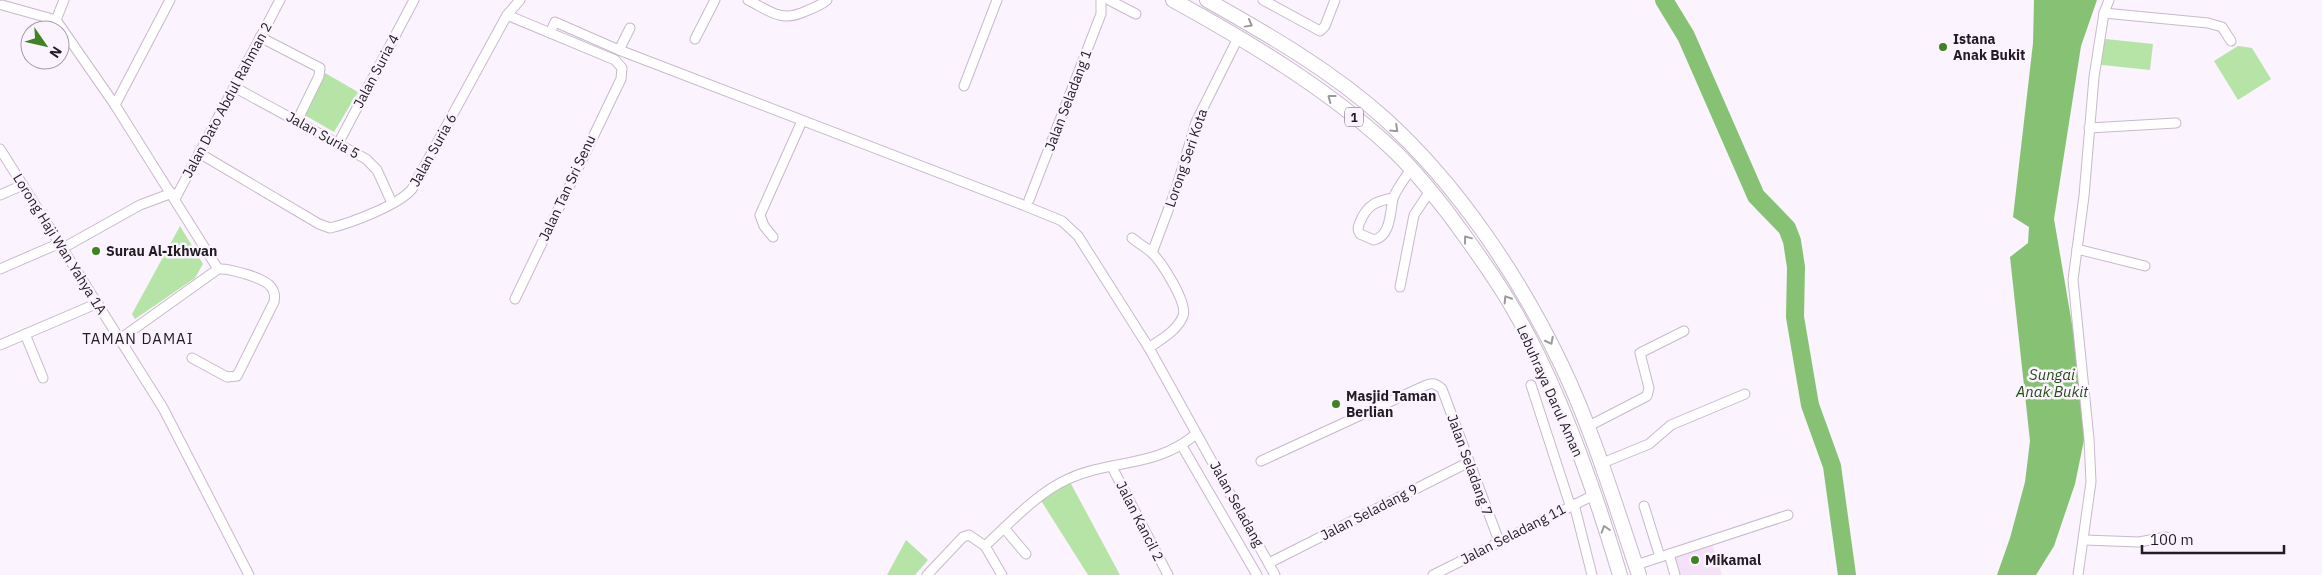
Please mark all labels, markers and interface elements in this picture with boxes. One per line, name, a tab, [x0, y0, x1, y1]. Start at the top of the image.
one-way arrow	[1244, 18, 1253, 28]
street label: Jalan Dato Abdul Rahman 2	[178, 19, 276, 181]
north arrow	[20, 20, 70, 70]
place label: Istana Anak Bukit	[1953, 30, 2025, 64]
street label: Jalan Suria 4	[349, 31, 403, 111]
marker: Istana Anak Bukit	[1937, 41, 1949, 53]
text: N	[45, 43, 66, 62]
street label: Jalan Seladang 1	[1040, 47, 1096, 153]
one-way arrow	[1328, 96, 1337, 104]
street label: Lorong Seri Kota	[1161, 106, 1211, 210]
street label: Jalan Suria 5	[283, 107, 363, 163]
road number: 1	[1345, 108, 1363, 126]
street label: Jalan Suria 6	[405, 110, 461, 190]
one-way arrow	[1390, 123, 1399, 132]
street label: Jalan Tan Sri Senu	[535, 132, 599, 244]
street label: Lorong Haji Wan Yahya 1A	[9, 170, 111, 318]
one-way arrow	[1465, 236, 1473, 245]
place label: Surau Al-Ikhwan	[106, 242, 217, 260]
marker: Surau Al-Ikhwan	[90, 245, 102, 257]
one-way arrow	[1504, 295, 1513, 305]
street label: Lebuhraya Darul Aman	[1513, 322, 1587, 460]
district label: TAMAN DAMAI	[82, 329, 194, 348]
one-way arrow	[1544, 336, 1554, 345]
water label: Sungai Anak Bukit	[2015, 365, 2089, 401]
place label: Masjid Taman Berlian	[1346, 387, 1436, 421]
marker: Masjid Taman Berlian	[1330, 398, 1342, 410]
street label: Jalan Seladang 7	[1443, 412, 1497, 518]
street label: Jalan Seladang	[1206, 458, 1268, 551]
street label: Jalan Kancil 2	[1112, 478, 1168, 564]
street label: Jalan Seladang 9	[1317, 480, 1421, 544]
street label: Jalan Seladang 11	[1458, 500, 1568, 568]
scale bar	[2142, 522, 2284, 554]
one-way arrow	[1600, 525, 1610, 533]
text: 100 m	[2150, 530, 2194, 549]
place label: Mikamal	[1705, 551, 1761, 569]
marker: Mikamal	[1689, 554, 1701, 566]

